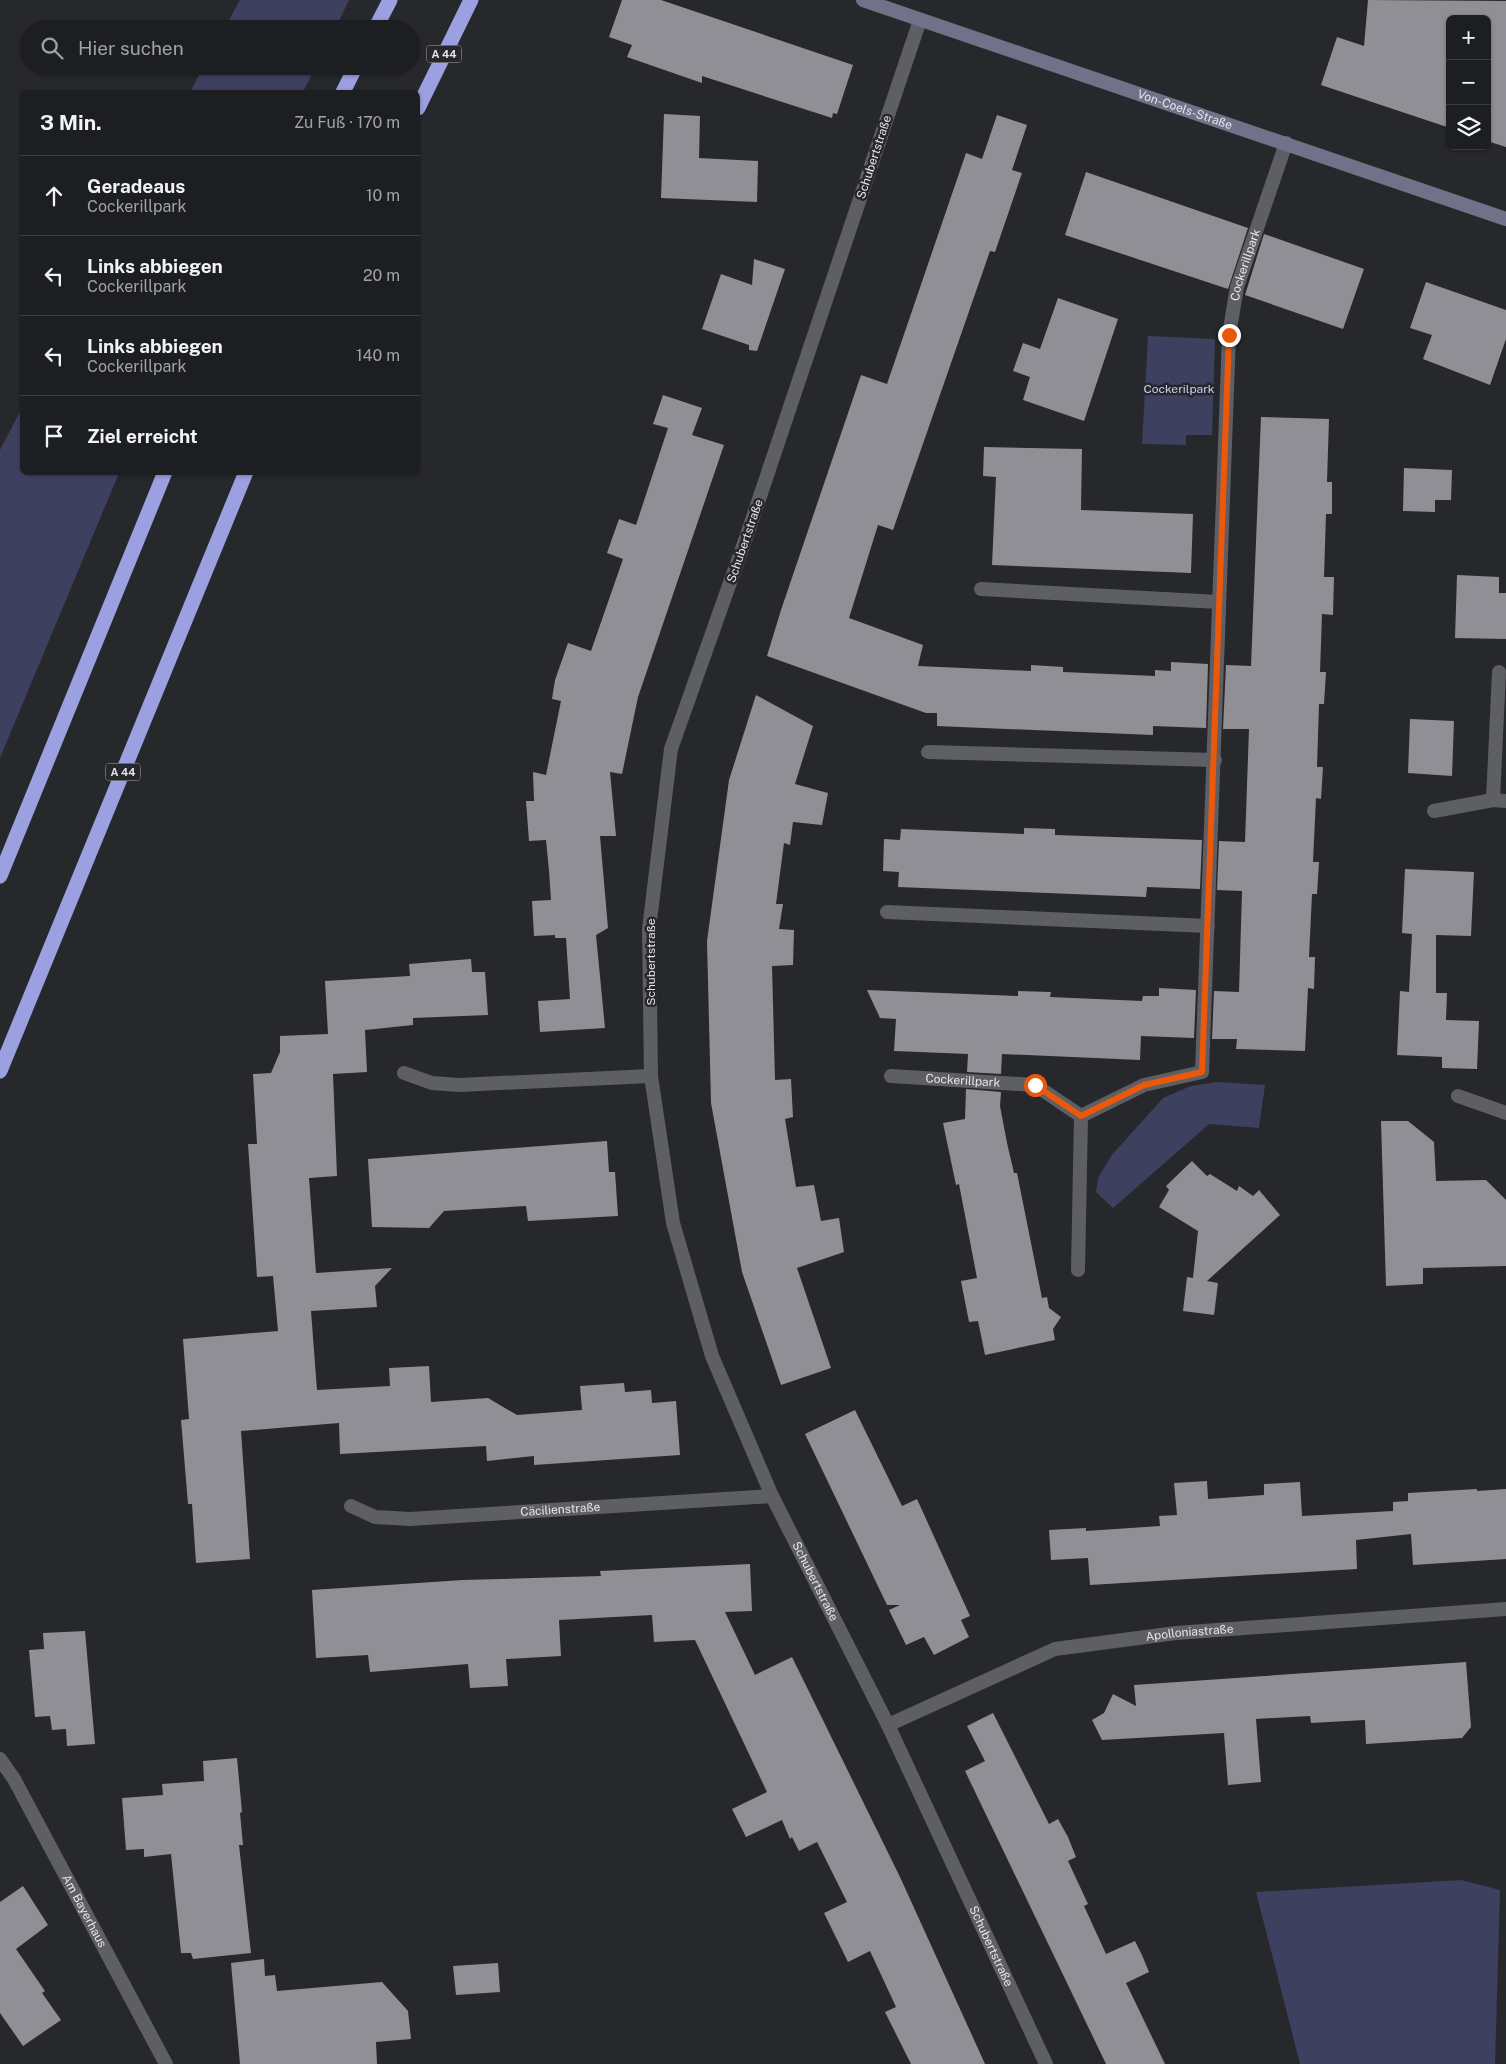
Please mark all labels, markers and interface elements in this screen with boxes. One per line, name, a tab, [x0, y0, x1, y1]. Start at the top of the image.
map controls	[1446, 15, 1491, 150]
button: +	[1446, 15, 1491, 60]
search box	[20, 20, 420, 75]
icon: search	[38, 34, 66, 62]
text: Hier suchen	[78, 37, 184, 59]
road number: A 44	[426, 46, 462, 62]
button: −	[1446, 60, 1491, 105]
street label: Von-Coels-Straße	[1136, 87, 1234, 132]
button: layers	[1446, 105, 1491, 150]
text: 3 Min.	[40, 110, 102, 135]
text: Zu Fuß · 170 m	[294, 113, 400, 132]
street label: Schubertstraße	[854, 113, 894, 201]
text: Geradeaus	[87, 175, 185, 197]
icon: ahead	[40, 182, 68, 210]
text: 10 m	[366, 186, 400, 205]
text: Cockerillpark	[87, 197, 187, 216]
street label: Cockerillpark	[1228, 227, 1263, 302]
text: Links abbiegen	[87, 255, 223, 277]
icon: left	[40, 262, 68, 290]
text: 20 m	[363, 266, 400, 285]
text: Cockerillpark	[87, 277, 187, 296]
route end	[1218, 324, 1241, 347]
text: Links abbiegen	[87, 335, 223, 357]
icon: left	[40, 342, 68, 370]
text: 140 m	[356, 346, 400, 365]
text: Cockerillpark	[87, 357, 187, 376]
park label: Cockerilpark	[1143, 382, 1215, 396]
icon: arrive	[40, 422, 68, 450]
text: Ziel erreicht	[87, 425, 198, 447]
street label: Schubertstraße	[724, 497, 766, 584]
road number: A 44	[106, 764, 140, 780]
street label: Schubertstraße	[644, 918, 658, 1006]
street label: Cockerillpark	[925, 1071, 1001, 1090]
route start	[1024, 1074, 1047, 1097]
street label: Cäcilienstraße	[520, 1500, 601, 1519]
street label: Schubertstraße	[789, 1539, 841, 1624]
street label: Apolloniastraße	[1145, 1622, 1234, 1644]
street label: Am Bayerhaus	[59, 1872, 110, 1950]
street label: Schubertstraße	[966, 1904, 1016, 1989]

